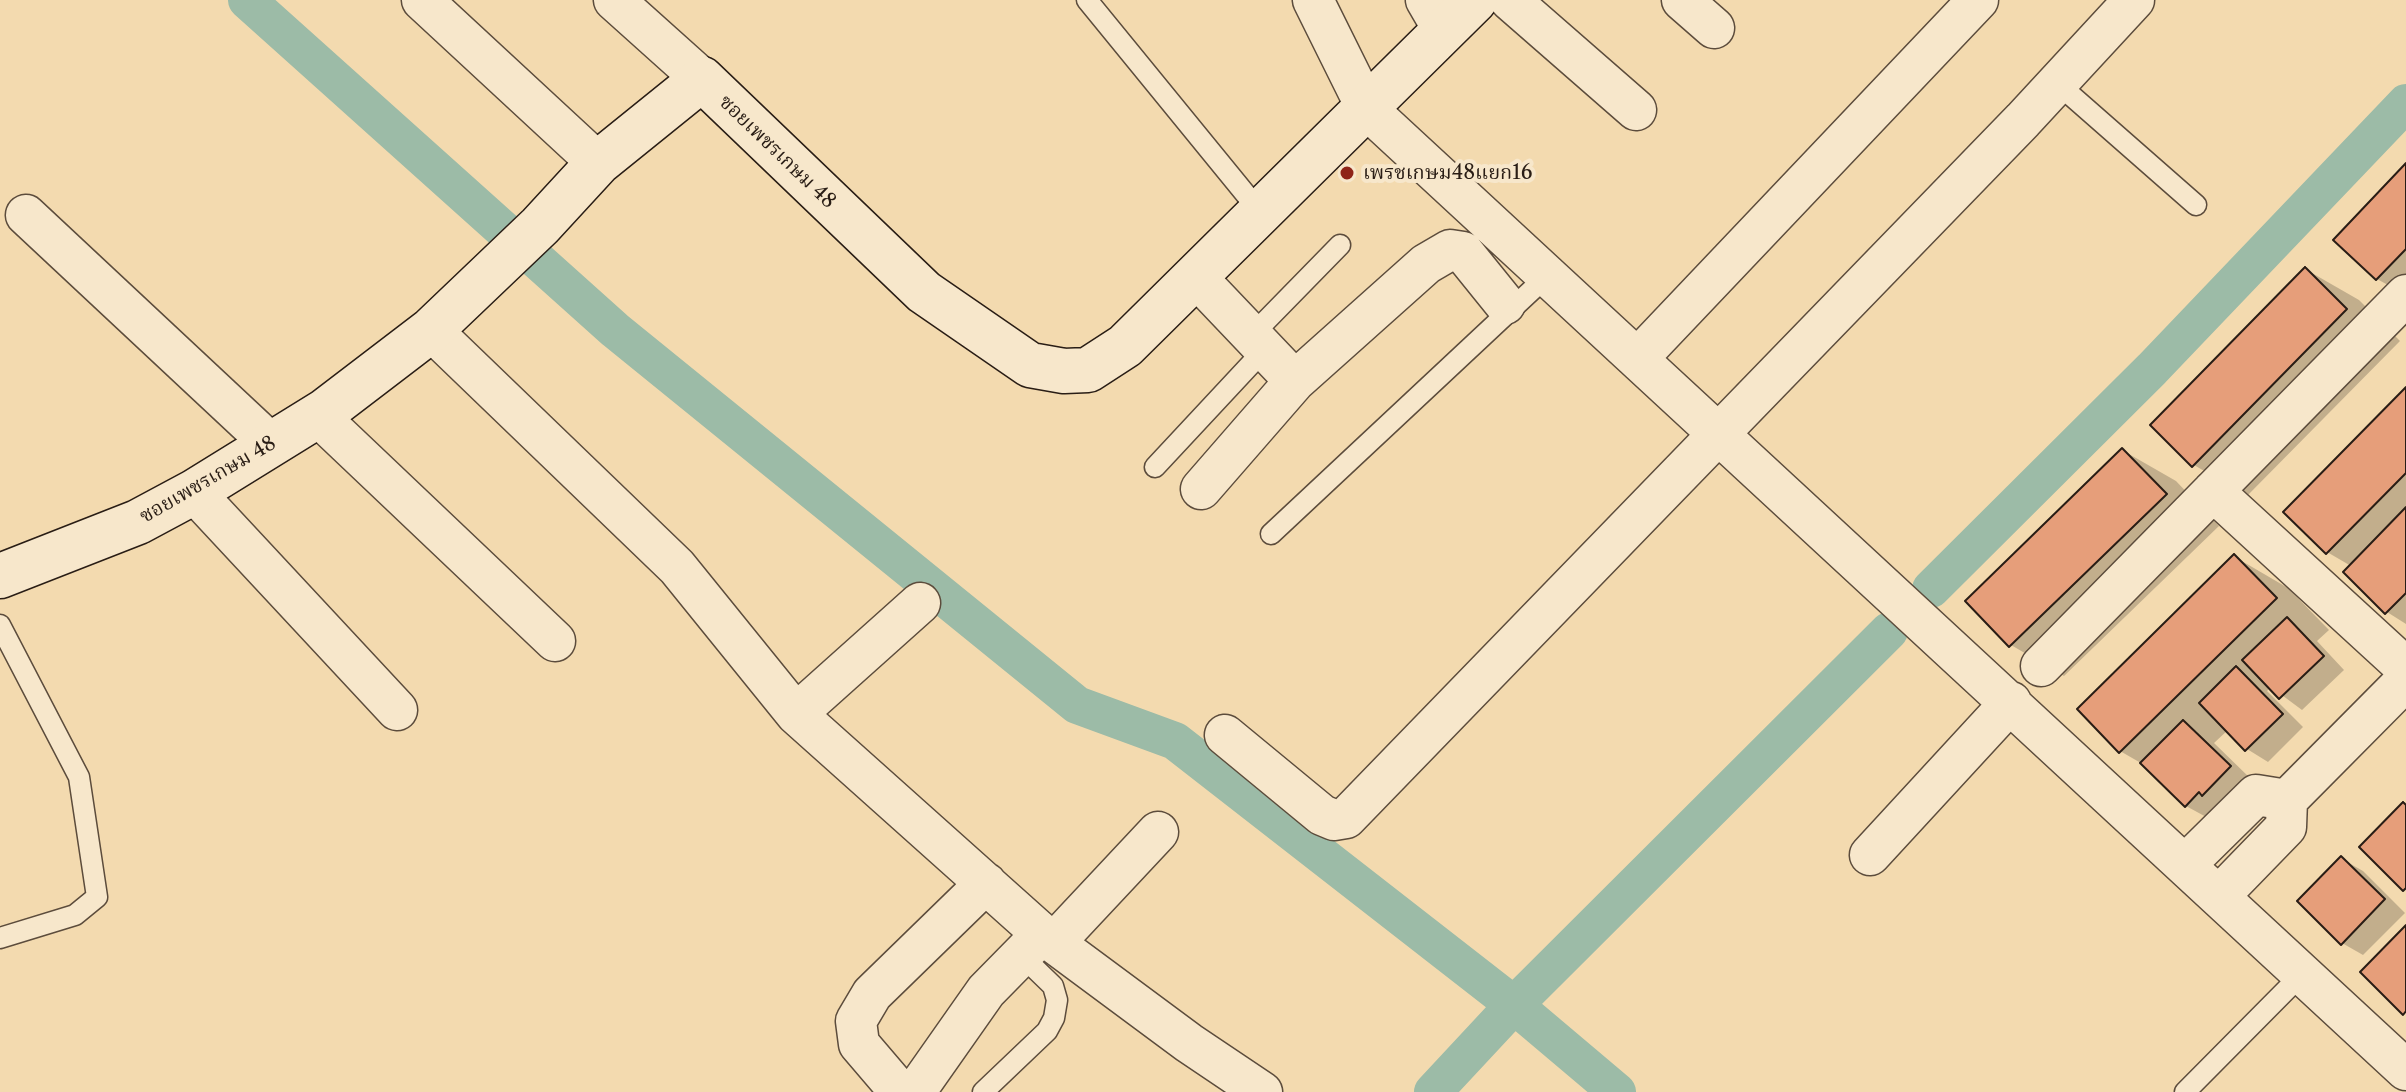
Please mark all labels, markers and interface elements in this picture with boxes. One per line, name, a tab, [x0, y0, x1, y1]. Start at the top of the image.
street label: ซอยเพชรเกษม 48	[714, 90, 840, 214]
place label: เพรชเกษม48แยก16	[1363, 161, 1532, 185]
marker: เพรชเกษม48แยก16	[1338, 164, 1356, 182]
street label: ซอยเพชรเกษม 48	[136, 431, 280, 529]

